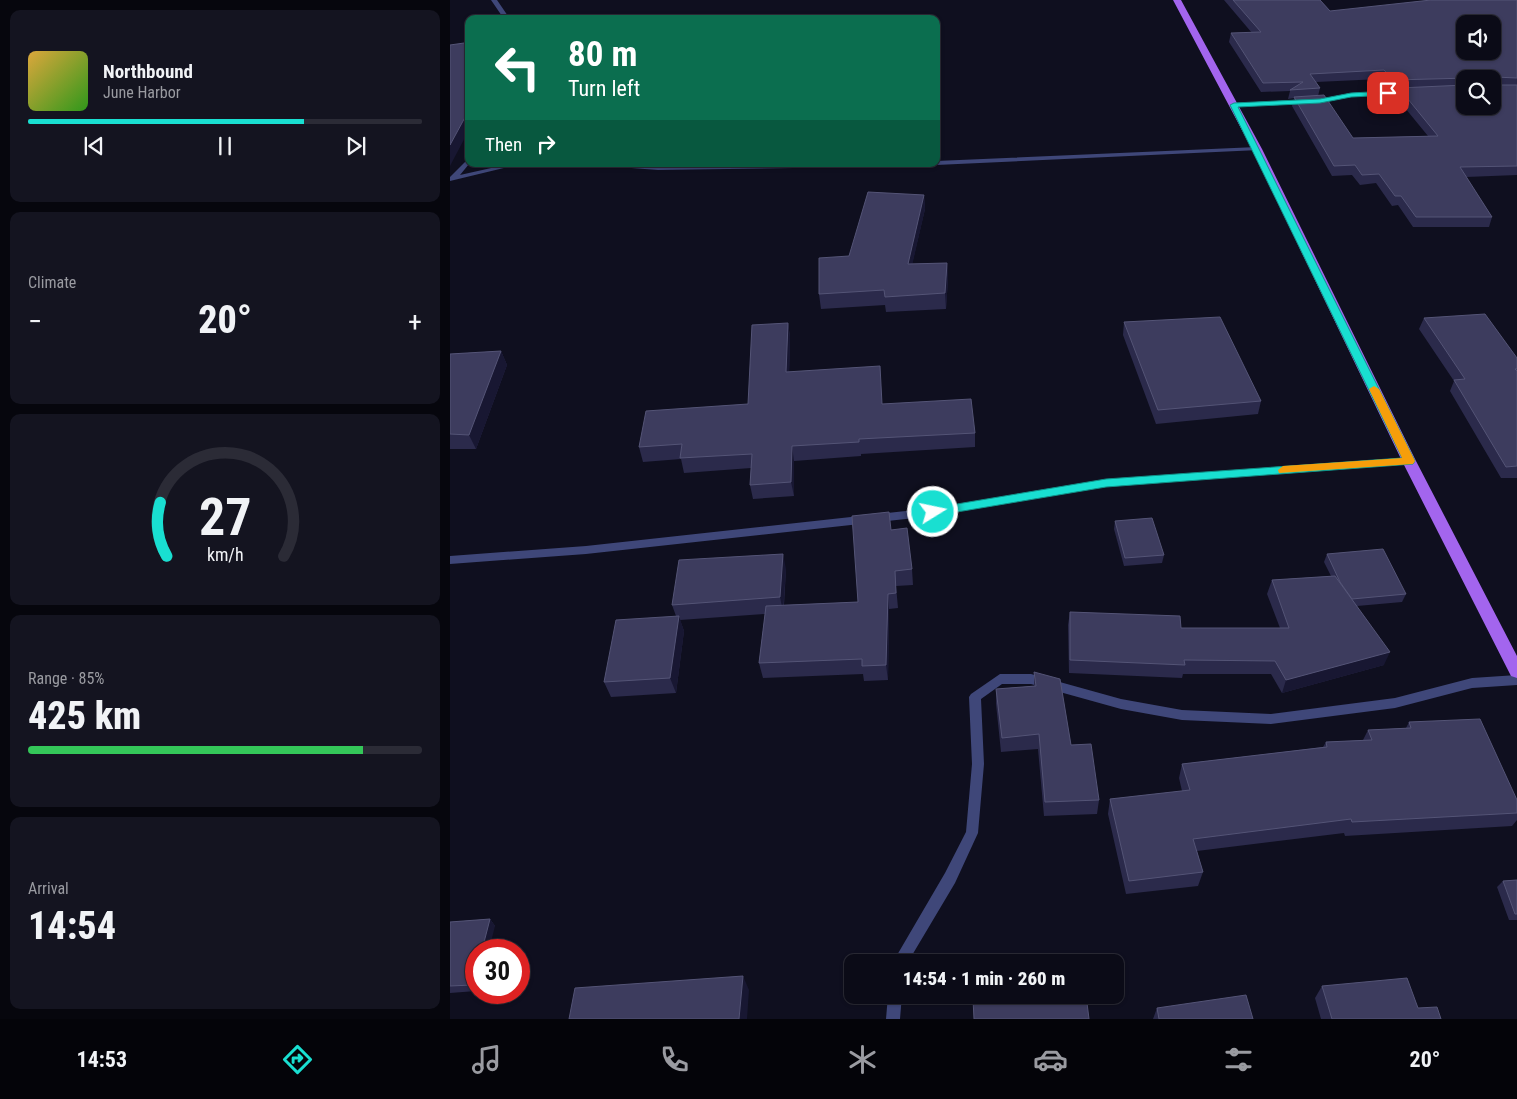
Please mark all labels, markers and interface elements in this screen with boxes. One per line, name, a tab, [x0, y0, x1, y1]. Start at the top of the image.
map controls	[1456, 15, 1501, 115]
button: sound	[1456, 15, 1501, 60]
text: 80 m	[568, 34, 637, 75]
icon: left	[485, 35, 550, 100]
text: Northbound	[103, 60, 193, 83]
button: search	[1456, 70, 1501, 115]
pin	[1367, 72, 1409, 114]
text: Turn left	[568, 76, 640, 101]
icon: arrive	[1374, 79, 1402, 107]
text: June Harbor	[103, 83, 181, 102]
icon: right	[532, 130, 560, 158]
icon: previous	[80, 132, 108, 160]
icon: pause	[211, 132, 239, 160]
icon: next	[342, 132, 370, 160]
text: Then	[485, 133, 522, 156]
text: Climate	[28, 273, 76, 292]
text: 20°	[198, 298, 252, 342]
text: −	[28, 305, 42, 338]
text: +	[408, 305, 422, 338]
position arrow	[906, 485, 958, 537]
text: 27	[199, 487, 251, 548]
text: km/h	[207, 544, 243, 565]
text: Range · 85%	[28, 669, 104, 688]
text: 425 km	[28, 694, 141, 738]
text: Arrival	[28, 879, 69, 898]
text: 14:54	[28, 904, 116, 948]
speed limit sign: 30	[465, 939, 530, 1004]
text: 14:54 · 1 min · 260 m	[903, 967, 1065, 990]
icon: directions	[280, 1042, 315, 1077]
icon: music	[469, 1042, 504, 1077]
icon: phone	[657, 1042, 692, 1077]
icon: climate	[845, 1042, 880, 1077]
icon: car	[1033, 1042, 1068, 1077]
icon: filters	[1221, 1042, 1256, 1077]
text: 14:53	[77, 1047, 127, 1072]
text: 20°	[1410, 1047, 1440, 1072]

